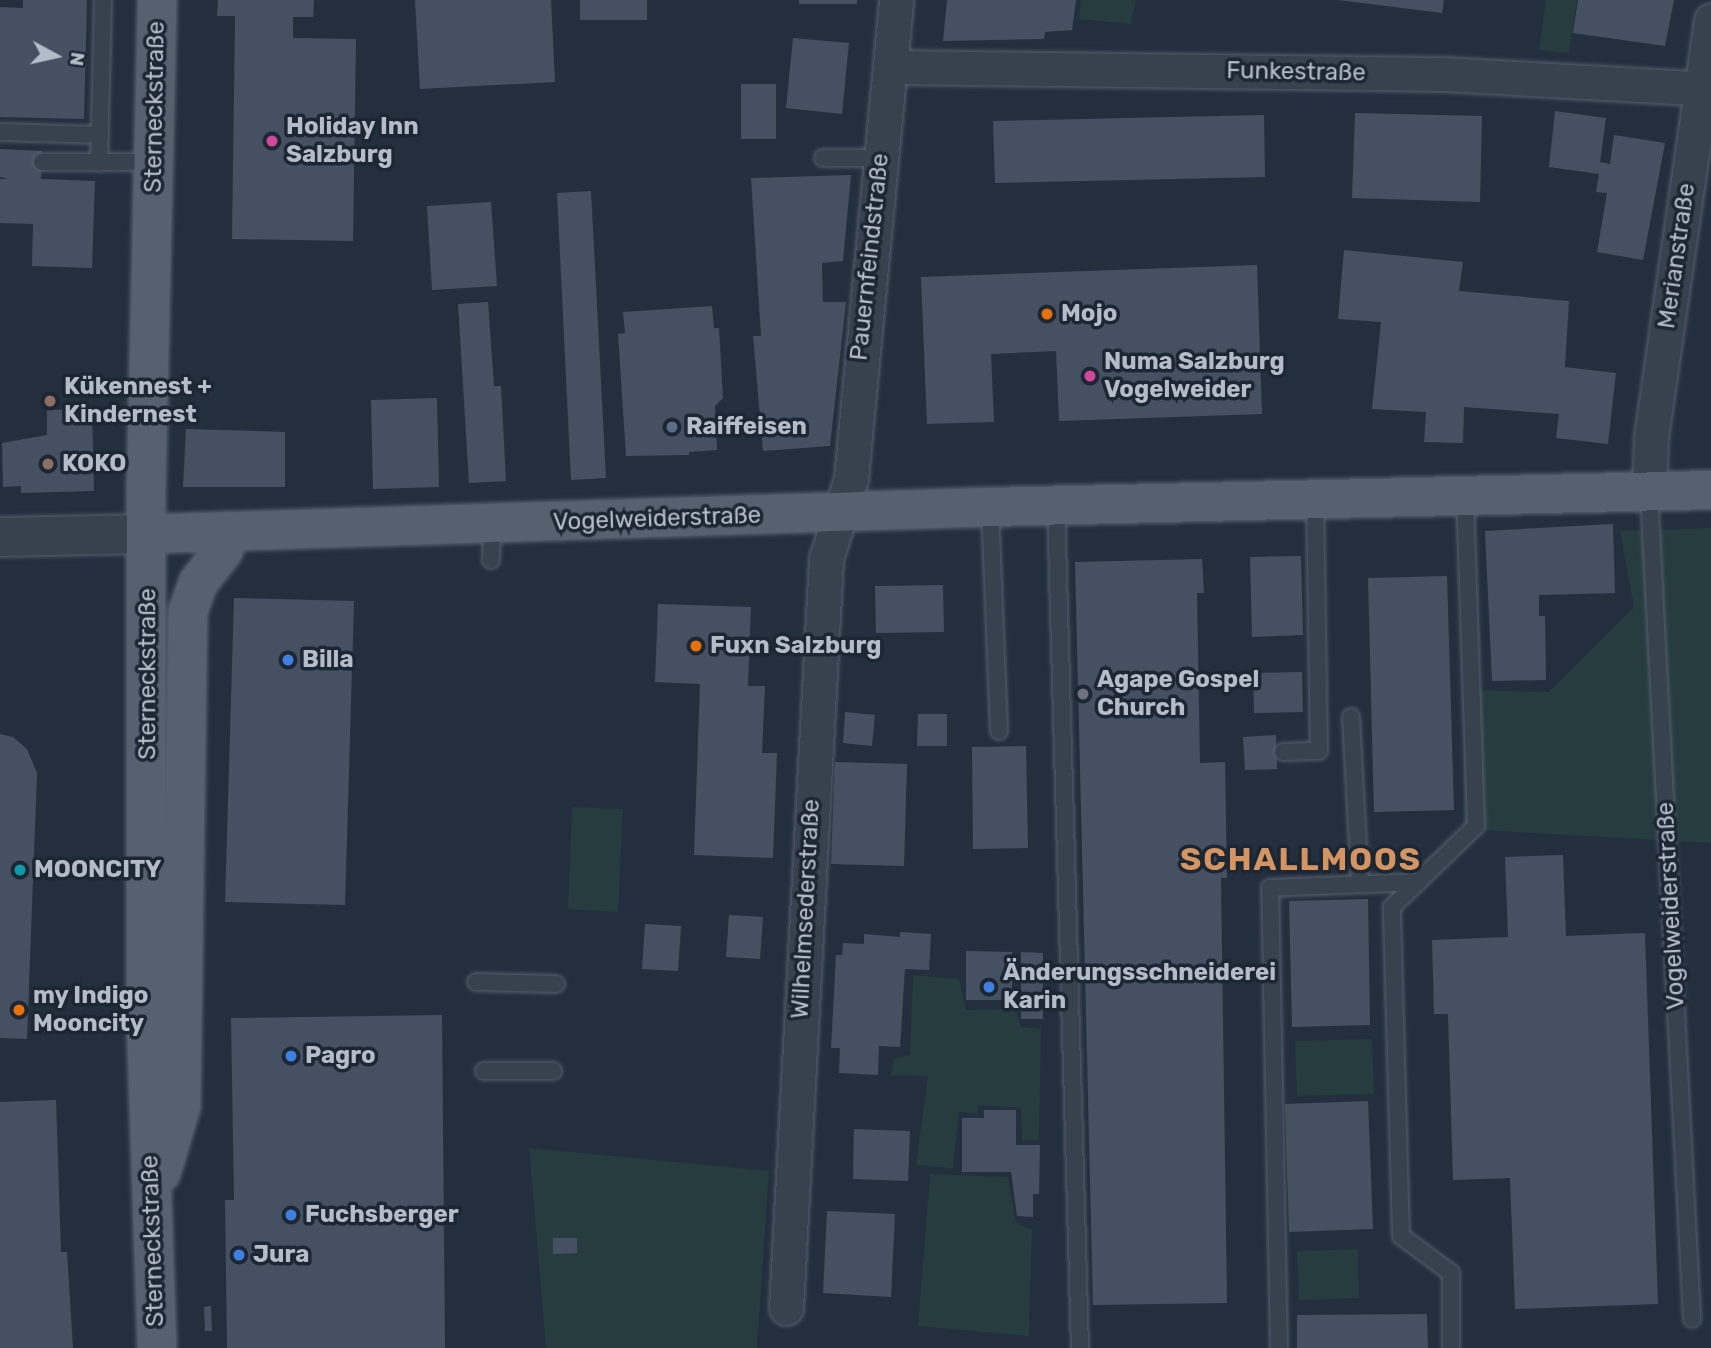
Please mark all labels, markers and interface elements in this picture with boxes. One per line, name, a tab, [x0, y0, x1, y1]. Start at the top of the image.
north arrow	[21, 21, 91, 91]
street label: Sterneckstraße	[139, 21, 171, 193]
text: N	[65, 51, 90, 67]
street label: Funkestraße	[1226, 56, 1366, 88]
place label: Holiday Inn Salzburg	[286, 113, 419, 169]
marker: Holiday Inn Salzburg	[264, 133, 280, 149]
street label: Pauernfeindstraße	[845, 152, 895, 362]
street label: Merianstraße	[1653, 181, 1701, 331]
place label: Mojo	[1061, 300, 1117, 328]
marker: Mojo	[1039, 306, 1055, 322]
place label: Numa Salzburg Vogelweider	[1104, 348, 1285, 404]
marker: Numa Salzburg Vogelweider	[1082, 368, 1098, 384]
place label: Kükennest + Kindernest	[64, 373, 212, 429]
marker: Kükennest + Kindernest	[42, 393, 58, 409]
place label: Raiffeisen	[686, 413, 807, 441]
marker: Raiffeisen	[664, 419, 680, 435]
place label: KOKO	[62, 450, 126, 478]
marker: KOKO	[40, 456, 56, 472]
street label: Vogelweiderstraße	[552, 501, 762, 537]
street label: Sterneckstraße	[134, 588, 162, 760]
place label: Fuxn Salzburg	[710, 632, 881, 660]
marker: Fuxn Salzburg	[688, 638, 704, 654]
place label: Billa	[302, 646, 354, 674]
marker: Billa	[280, 652, 296, 668]
place label: Agape Gospel Church	[1097, 666, 1259, 722]
marker: Agape Gospel Church	[1075, 686, 1091, 702]
street label: Wilhelmsederstraße	[786, 798, 826, 1020]
street label: Vogelweiderstraße	[1651, 801, 1691, 1011]
district label: SCHALLMOOS	[1181, 840, 1421, 878]
place label: MOONCITY	[34, 856, 161, 884]
marker: MOONCITY	[12, 862, 28, 878]
place label: Änderungsschneiderei Karin	[1003, 959, 1276, 1015]
marker: Änderungsschneiderei Karin	[981, 979, 997, 995]
place label: my Indigo Mooncity	[33, 982, 149, 1038]
marker: my Indigo Mooncity	[11, 1002, 27, 1018]
place label: Pagro	[305, 1042, 376, 1070]
marker: Pagro	[283, 1048, 299, 1064]
street label: Sterneckstraße	[136, 1155, 170, 1327]
place label: Fuchsberger	[305, 1201, 459, 1229]
marker: Fuchsberger	[283, 1207, 299, 1223]
place label: Jura	[253, 1241, 309, 1269]
marker: Jura	[231, 1247, 247, 1263]

